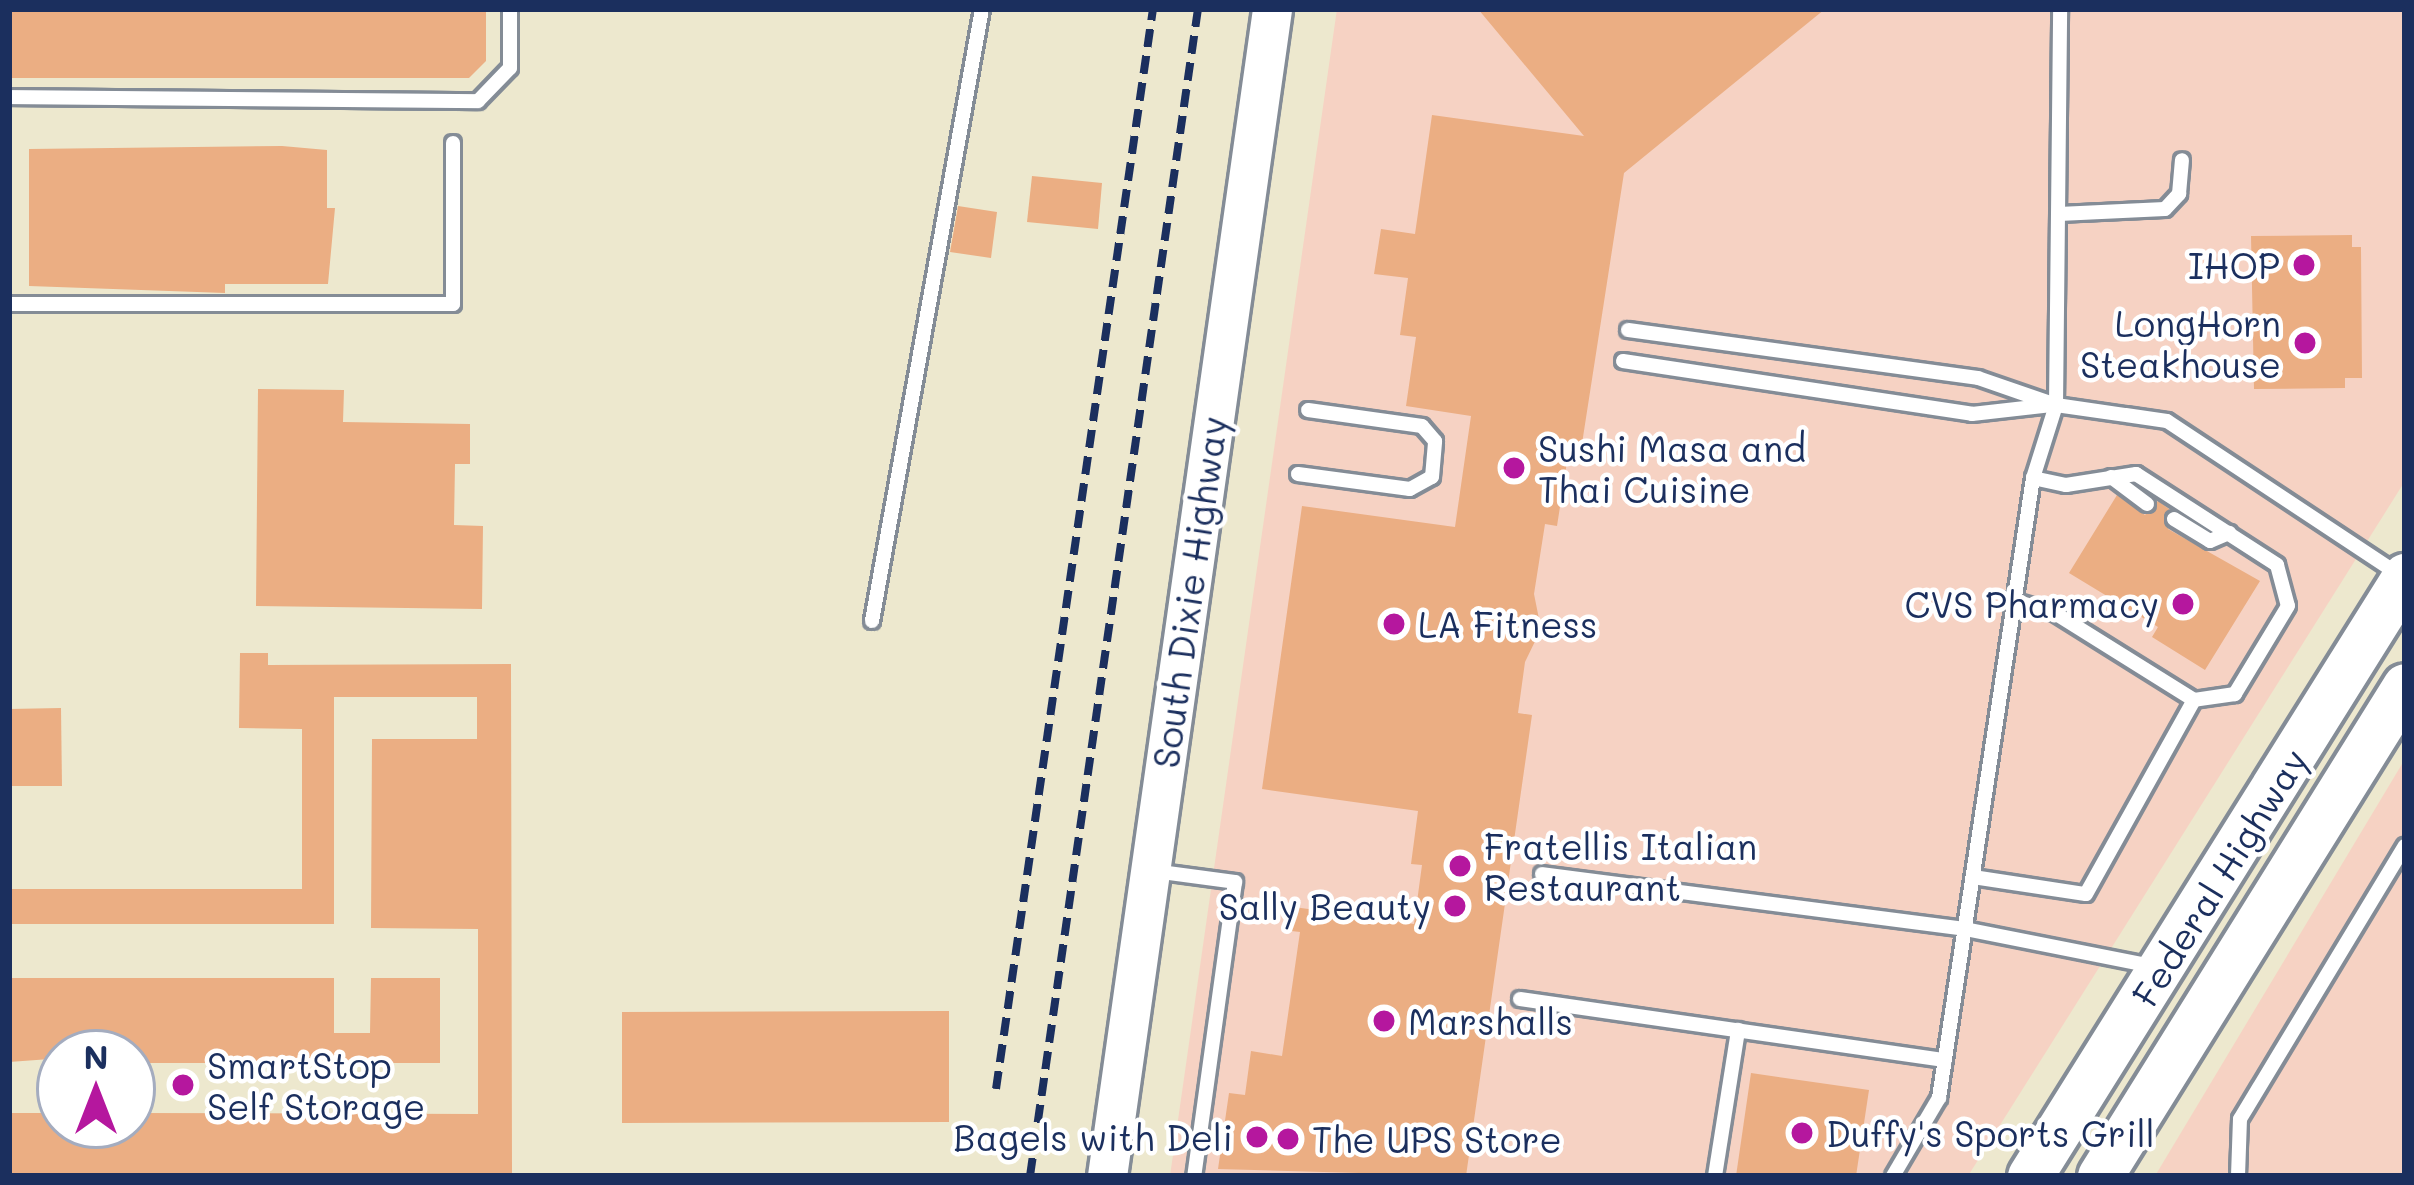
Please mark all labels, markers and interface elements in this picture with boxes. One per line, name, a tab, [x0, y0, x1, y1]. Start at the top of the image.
place label: IHOP	[2188, 243, 2280, 287]
marker: IHOP	[2291, 252, 2317, 278]
place label: LongHorn Steakhouse	[2080, 300, 2281, 385]
marker: LongHorn Steakhouse	[2292, 330, 2318, 356]
street label: South Dixie Highway	[1143, 413, 1235, 771]
place label: Sushi Masa and Thai Cuisine	[1538, 425, 1806, 510]
marker: Sushi Masa and Thai Cuisine	[1501, 455, 1527, 481]
place label: CVS Pharmacy	[1904, 582, 2159, 626]
marker: CVS Pharmacy	[2170, 591, 2196, 617]
place label: LA Fitness	[1418, 602, 1598, 646]
marker: LA Fitness	[1381, 611, 1407, 637]
street label: Federal Highway	[2122, 740, 2316, 1014]
place label: Fratellis Italian Restaurant	[1484, 823, 1757, 908]
marker: Fratellis Italian Restaurant	[1447, 853, 1473, 879]
place label: Sally Beauty	[1219, 884, 1431, 928]
marker: Sally Beauty	[1442, 893, 1468, 919]
place label: Marshalls	[1408, 999, 1573, 1043]
marker: Marshalls	[1371, 1008, 1397, 1034]
north arrow	[36, 1029, 156, 1149]
text: N	[83, 1034, 109, 1077]
place label: SmartStop Self Storage	[207, 1042, 425, 1127]
marker: SmartStop Self Storage	[170, 1072, 196, 1098]
place label: Duffy's Sports Grill	[1826, 1111, 2155, 1155]
place label: Bagels with Deli	[953, 1115, 1233, 1159]
place label: The UPS Store	[1312, 1117, 1562, 1161]
marker: Duffy's Sports Grill	[1789, 1120, 1815, 1146]
marker: Bagels with Deli	[1244, 1124, 1270, 1150]
marker: The UPS Store	[1275, 1126, 1301, 1152]

